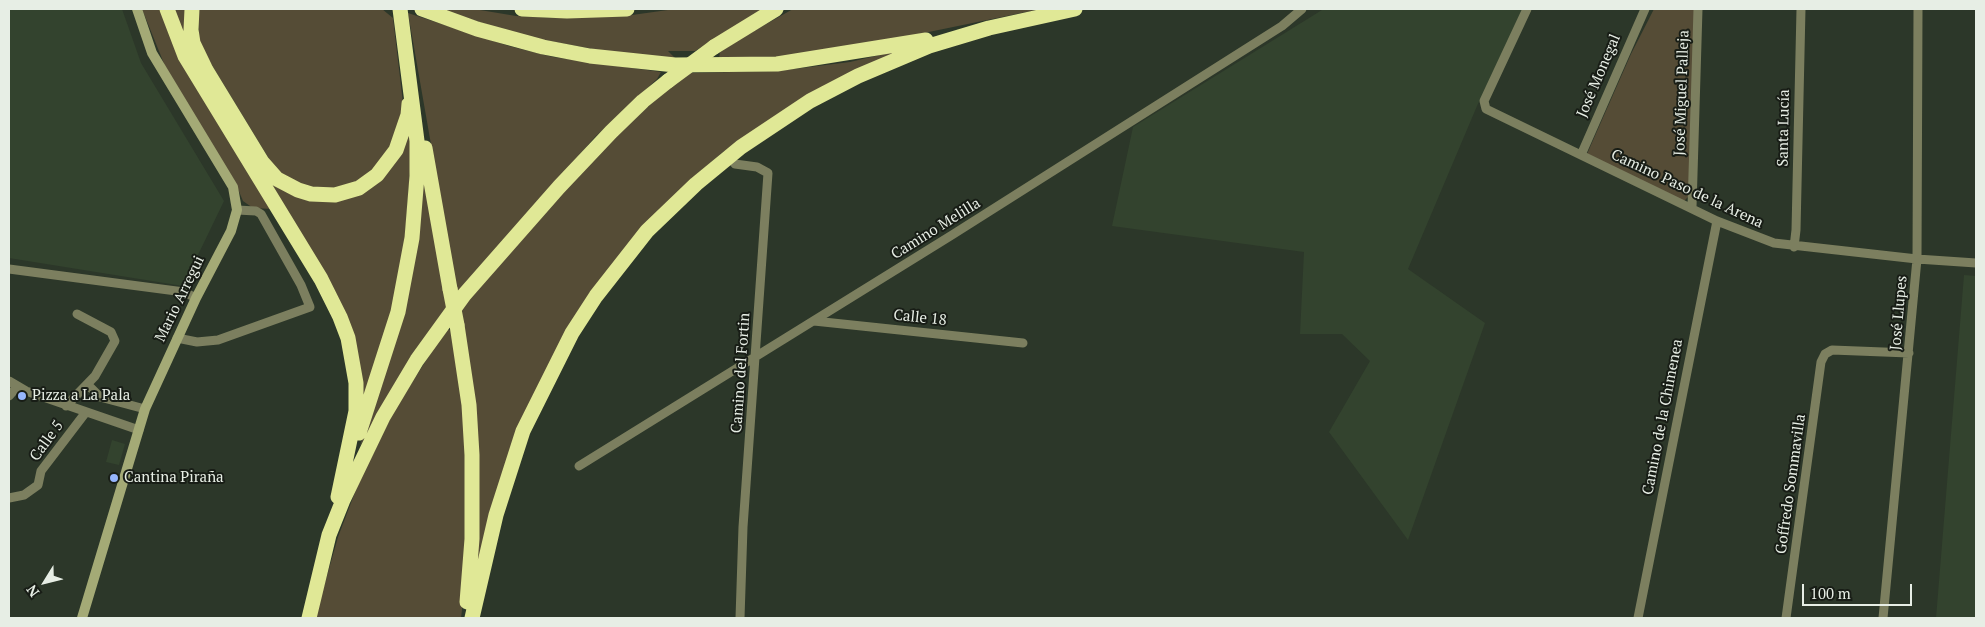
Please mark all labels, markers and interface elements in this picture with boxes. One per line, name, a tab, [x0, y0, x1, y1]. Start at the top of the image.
street label: José Miguel Palleja	[1671, 30, 1693, 156]
street label: José Monegal	[1573, 32, 1625, 120]
street label: Santa Lucía	[1774, 89, 1794, 167]
street label: Camino Paso de la Arena	[1608, 146, 1766, 232]
street label: Camino Melilla	[888, 194, 984, 264]
street label: Mario Arregui	[152, 253, 208, 345]
street label: José Llupes	[1887, 275, 1911, 351]
street label: Calle 18	[892, 306, 948, 330]
street label: Camino del Fortin	[728, 312, 754, 434]
street label: Camino de la Chimenea	[1639, 338, 1687, 496]
place label: Pizza a La Pala	[32, 387, 130, 405]
marker: Pizza a La Pala	[16, 390, 28, 402]
street label: Goffredo Sommavilla	[1772, 413, 1810, 555]
street label: Calle 5	[26, 417, 68, 465]
place label: Cantina Piraña	[124, 469, 224, 487]
marker: Cantina Piraña	[108, 472, 120, 484]
north arrow	[20, 557, 70, 607]
scale bar	[1805, 574, 1915, 606]
text: N	[22, 581, 43, 601]
text: 100 m	[1810, 583, 1851, 603]

